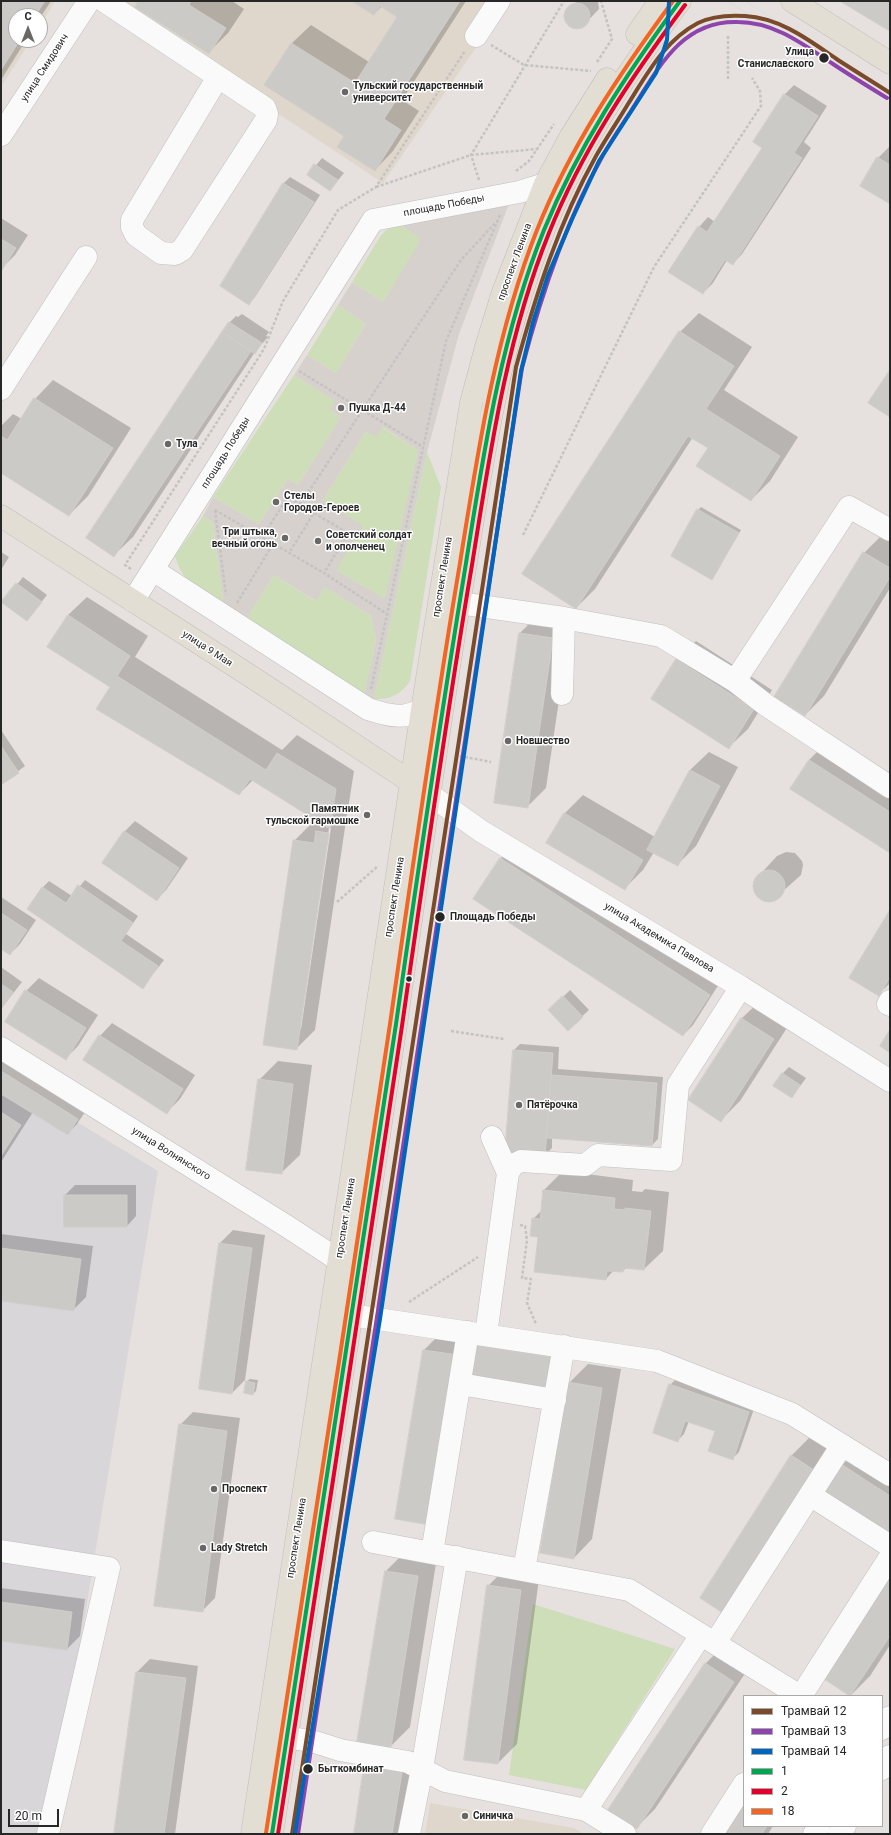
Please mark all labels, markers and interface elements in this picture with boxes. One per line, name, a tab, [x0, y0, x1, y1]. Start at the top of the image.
north arrow	[8, 8, 48, 48]
text: С	[24, 10, 32, 23]
street label: улица Смидович	[19, 32, 71, 104]
place label: Улица Станиславского	[738, 46, 814, 70]
marker: Улица Станиславского	[817, 51, 831, 65]
place label: Тульский государственный университет	[353, 80, 483, 104]
marker: Тульский государственный университет	[340, 87, 350, 97]
street label: площадь Победы	[402, 192, 486, 220]
street label: проспект Ленина	[495, 222, 535, 302]
place label: Пушка Д-44	[349, 402, 406, 414]
marker: Пушка Д-44	[336, 403, 346, 413]
street label: площадь Победы	[199, 415, 253, 491]
place label: Тула	[176, 438, 198, 450]
marker: Тула	[163, 439, 173, 449]
place label: Стелы Городов-Героев	[284, 490, 359, 514]
marker: Стелы Городов-Героев	[271, 497, 281, 507]
place label: Три штыка, вечный огонь	[212, 526, 277, 550]
place label: Советский солдат и ополченец	[326, 529, 412, 552]
marker: Три штыка, вечный огонь	[280, 533, 290, 543]
marker: Советский солдат и ополченец	[313, 536, 323, 546]
street label: проспект Ленина	[431, 536, 455, 618]
street label: улица 9 Мая	[180, 628, 234, 670]
place label: Новшество	[516, 735, 570, 747]
marker: Новшество	[503, 736, 513, 746]
place label: Памятник тульской гармошке	[266, 803, 359, 826]
marker: Памятник тульской гармошке	[362, 810, 372, 820]
street label: проспект Ленина	[383, 856, 407, 938]
street label: улица Академика Павлова	[602, 900, 716, 976]
marker: Площадь Победы	[433, 910, 447, 924]
place label: Площадь Победы	[450, 911, 535, 923]
unlabelled marker	[404, 974, 414, 984]
place label: Пятёрочка	[527, 1099, 578, 1111]
marker: Пятёрочка	[514, 1100, 524, 1110]
street label: улица Волнянского	[129, 1125, 213, 1183]
street label: проспект Ленина	[334, 1177, 358, 1259]
place label: Проспект	[222, 1483, 267, 1495]
marker: Проспект	[209, 1484, 219, 1494]
street label: проспект Ленина	[285, 1497, 309, 1579]
place label: Lady Stretch	[211, 1542, 268, 1554]
marker: Lady Stretch	[198, 1543, 208, 1553]
legend	[743, 1695, 883, 1827]
text: Трамвай 12	[781, 1704, 846, 1718]
text: Трамвай 13	[781, 1724, 846, 1738]
text: Трамвай 14	[781, 1744, 846, 1758]
marker: Быткомбинат	[301, 1762, 315, 1776]
place label: Быткомбинат	[318, 1763, 384, 1775]
text: 1	[781, 1764, 788, 1778]
text: 2	[781, 1784, 788, 1798]
scale bar	[10, 1801, 61, 1827]
text: 18	[781, 1804, 795, 1818]
text: 20 m	[15, 1809, 42, 1823]
place label: Синичка	[473, 1810, 513, 1822]
marker: Синичка	[460, 1811, 470, 1821]

